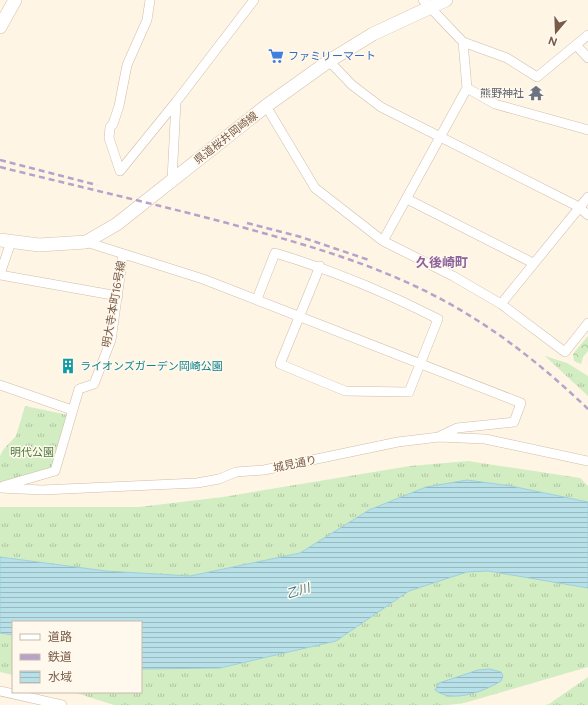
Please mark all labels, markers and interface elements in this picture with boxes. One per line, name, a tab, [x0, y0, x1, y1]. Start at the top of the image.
north arrow	[536, 12, 576, 52]
text: N	[547, 33, 559, 49]
supermarket icon: ファミリーマート	[267, 47, 285, 65]
place label: ファミリーマート	[288, 50, 376, 63]
temple icon: 熊野神社	[527, 84, 545, 102]
place label: 熊野神社	[480, 87, 524, 100]
street label: 県道桜井岡崎線	[192, 109, 260, 167]
district label: 久後崎町	[416, 255, 468, 270]
street label: 明大寺本町16号線	[100, 260, 128, 348]
building icon: ライオンズガーデン岡崎公園	[59, 357, 77, 375]
place label: ライオンズガーデン岡崎公園	[80, 360, 223, 373]
park label: 明代公園	[10, 446, 54, 459]
street label: 城見通り	[272, 453, 318, 475]
water label: 乙川	[284, 580, 313, 601]
legend	[12, 621, 142, 693]
text: 道路	[48, 630, 72, 644]
text: 鉄道	[48, 650, 72, 664]
text: 水域	[48, 670, 72, 684]

